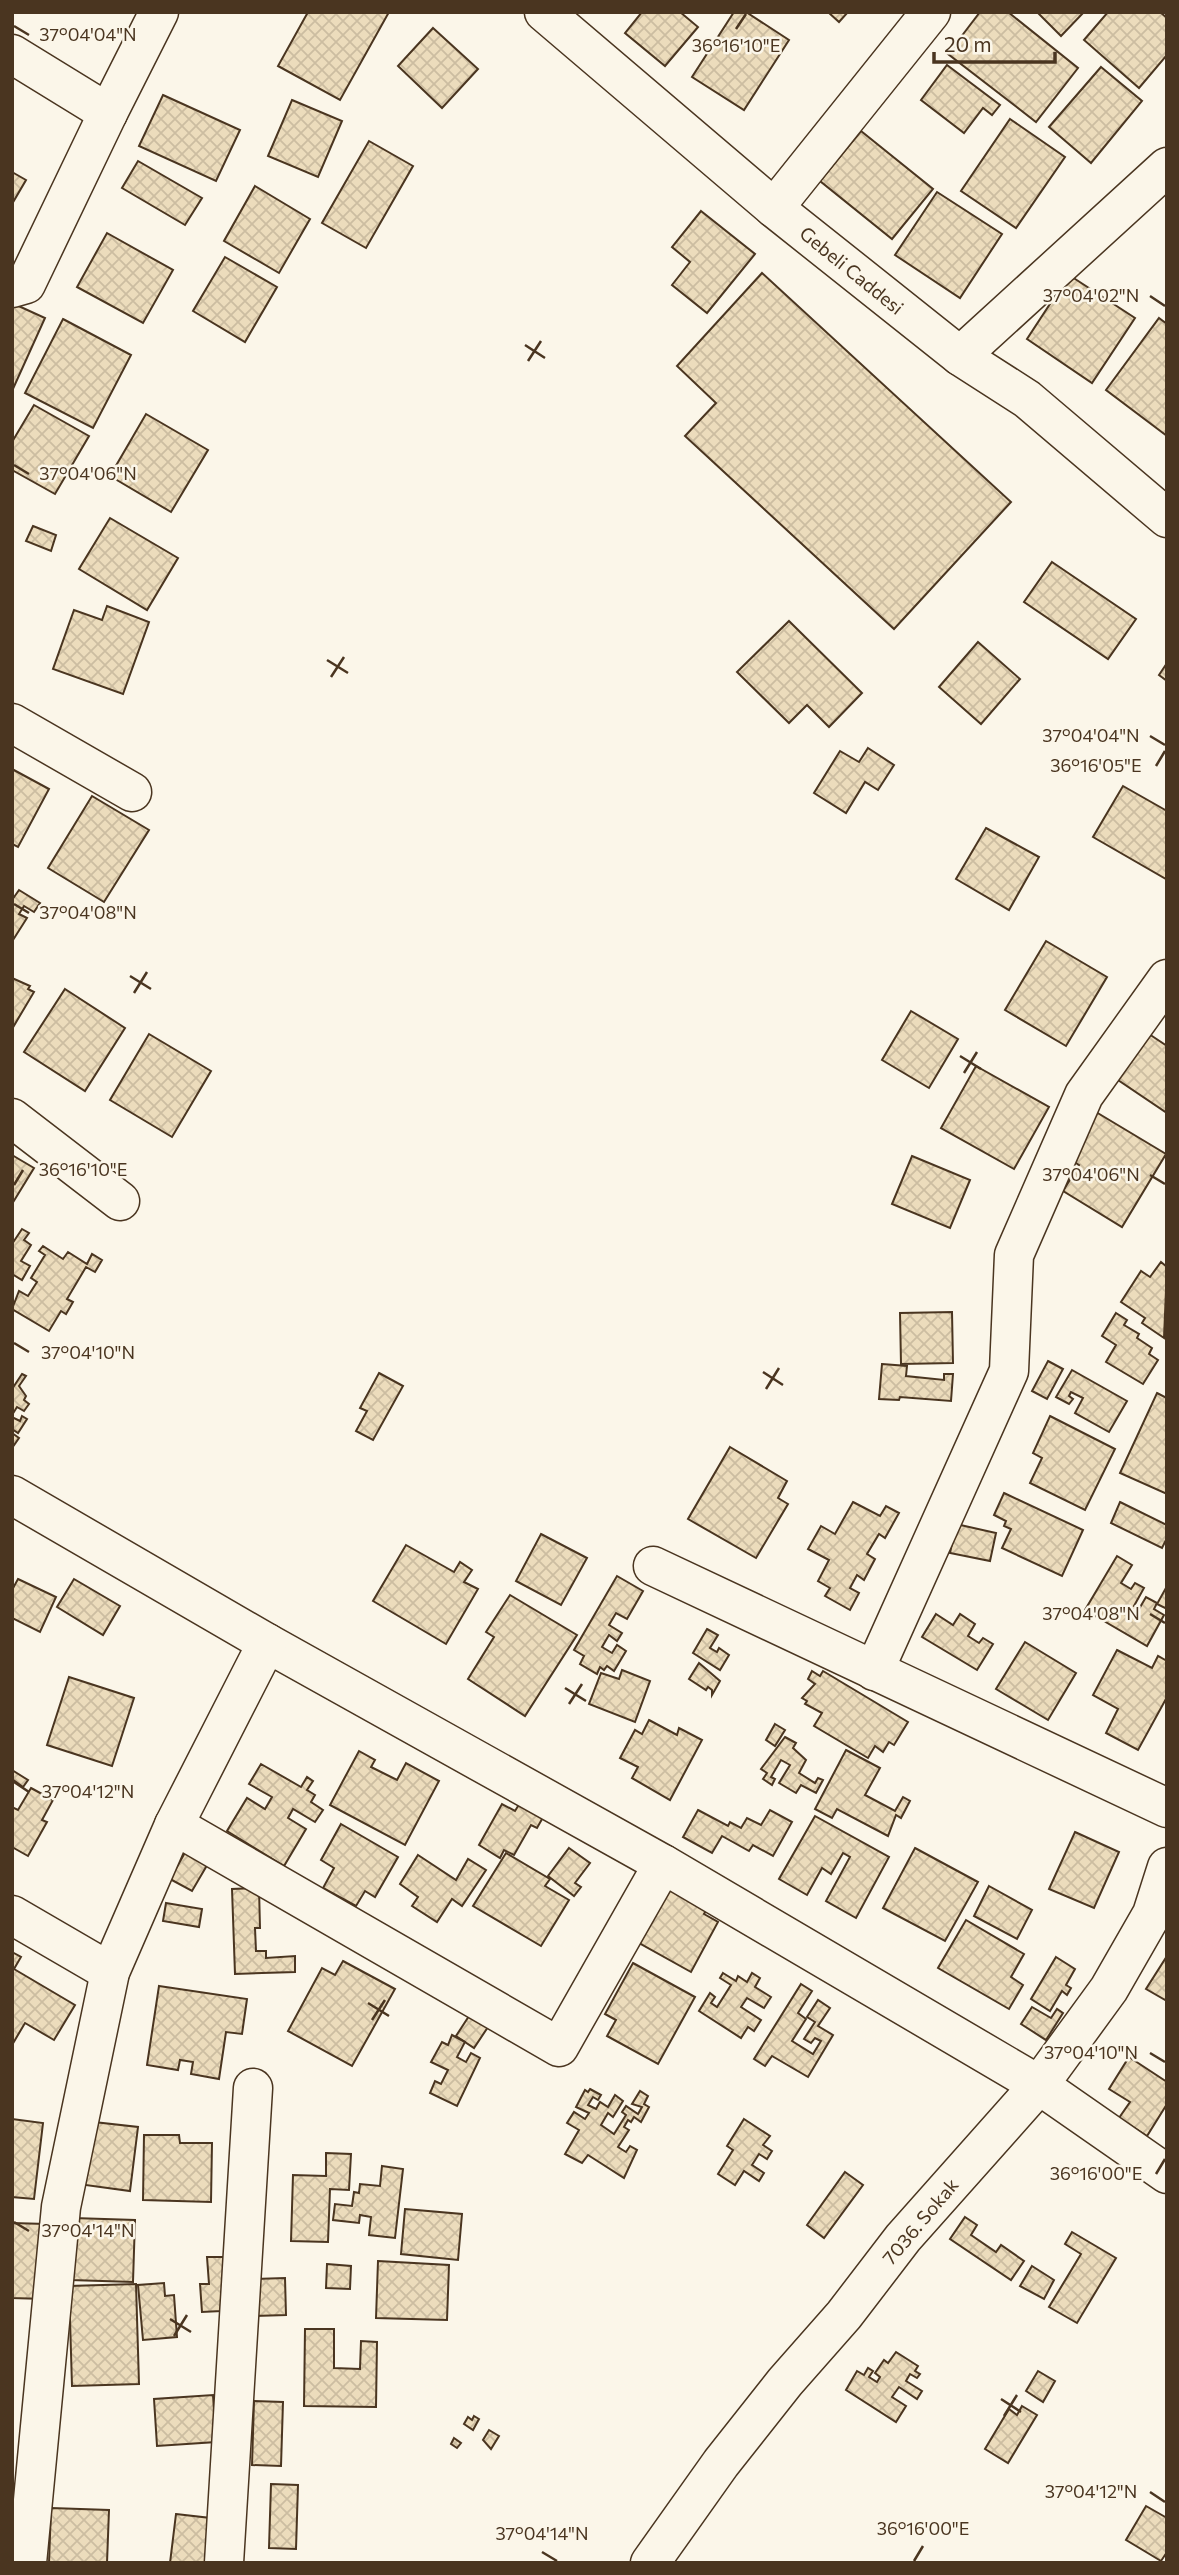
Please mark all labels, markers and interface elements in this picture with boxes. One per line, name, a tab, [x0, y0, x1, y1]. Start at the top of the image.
scale bar	[934, 21, 1055, 65]
text: 37°04'04"N	[39, 23, 137, 45]
text: 20 m	[944, 31, 992, 56]
text: 36°16'10"E	[692, 34, 780, 56]
street label: Gebeli Caddesi	[795, 221, 909, 319]
text: 37°04'02"N	[1043, 284, 1139, 306]
text: 37°04'06"N	[39, 462, 137, 484]
text: 37°04'04"N	[1042, 724, 1140, 746]
text: 36°16'05"E	[1050, 754, 1142, 776]
text: 37°04'08"N	[39, 901, 137, 923]
text: 36°16'10"E	[39, 1158, 127, 1180]
text: 37°04'06"N	[1042, 1163, 1140, 1185]
text: 37°04'10"N	[41, 1341, 135, 1363]
text: 37°04'08"N	[1042, 1602, 1140, 1624]
text: 37°04'12"N	[42, 1780, 134, 1802]
text: 37°04'10"N	[1044, 2041, 1138, 2063]
text: 36°16'00"E	[1050, 2162, 1142, 2184]
street label: 7036. Sokak	[877, 2173, 963, 2269]
text: 37°04'14"N	[41, 2219, 135, 2241]
text: 37°04'12"N	[1045, 2480, 1137, 2502]
text: 36°16'00"E	[877, 2517, 969, 2539]
text: 37°04'14"N	[495, 2522, 589, 2544]

